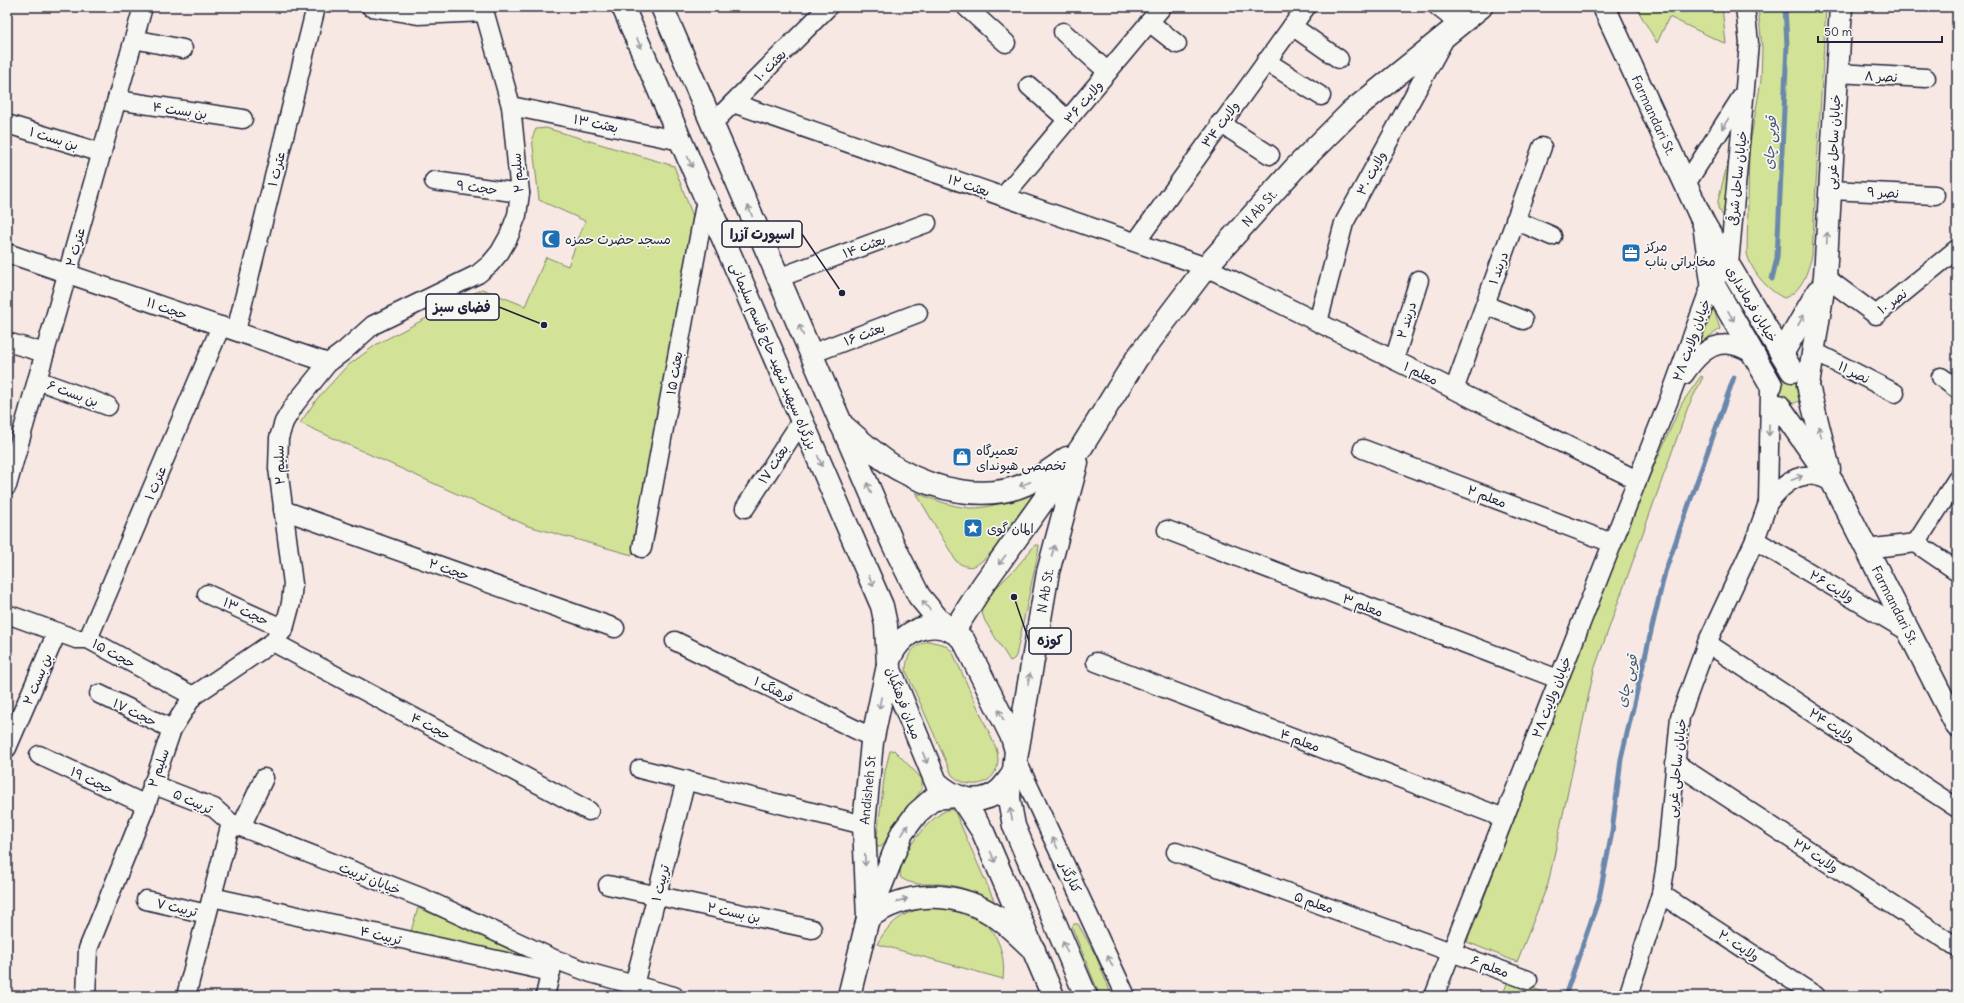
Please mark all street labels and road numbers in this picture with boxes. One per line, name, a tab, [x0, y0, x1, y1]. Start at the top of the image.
street label: بعثت ۱۰	[751, 46, 790, 85]
street label: نصر ۸	[1864, 67, 1898, 86]
street label: Farmandari St.	[1628, 72, 1679, 158]
street label: ولایت ۳۶	[1060, 77, 1106, 128]
street label: خیابان ساحل غربی	[1823, 94, 1845, 190]
street label: بن بست ۴	[151, 98, 208, 123]
street label: ولایت ۳۴	[1198, 98, 1243, 151]
street label: بعثت ۱۳	[572, 110, 620, 137]
street label: بن بست ۱	[27, 123, 80, 154]
street label: خیابان ساحل شرقی	[1724, 130, 1751, 226]
street label: ولایت ۳۰	[1353, 148, 1390, 198]
street label: عترت ۱	[264, 150, 289, 188]
street label: سلیم ۲	[508, 152, 529, 193]
street label: بعثت ۱۲	[946, 170, 992, 201]
street label: حجت ۹	[456, 177, 498, 198]
street label: نصر ۹	[1867, 183, 1899, 202]
street label: N Ab St.	[1238, 186, 1281, 230]
street label: عترت ۲	[62, 226, 89, 269]
street label: بعثت ۱۴	[840, 231, 888, 262]
street label: دربند ۱	[1485, 249, 1512, 287]
street label: بزرگراه سپهبد شهید حاج قاسم سلیمانی	[724, 260, 821, 453]
street label: خیابان فرمانداری	[1722, 263, 1781, 345]
street label: نصر ۱۰	[1874, 285, 1911, 318]
street label: حجت ۱۱	[144, 294, 190, 323]
street label: خیابان ولایت ۲۸	[1669, 297, 1714, 384]
street label: دربند ۲	[1393, 300, 1420, 341]
street label: بعثت ۱۶	[841, 319, 887, 350]
street label: بعثت ۱۵	[662, 350, 687, 396]
street label: نصر ۱۱	[1835, 357, 1872, 388]
street label: معلم ۱	[1400, 358, 1441, 391]
street label: بن بست ۶	[45, 376, 101, 411]
street label: بعثت ۱۷	[754, 441, 792, 487]
street label: سلیم ۲	[270, 445, 291, 485]
street label: عترت ۱	[141, 463, 170, 503]
street label: معلم ۲	[1464, 481, 1509, 514]
street label: حجت ۲	[426, 555, 471, 584]
street label: Farmandari St.	[1868, 563, 1922, 648]
street label: N Ab St.	[1033, 566, 1058, 614]
street label: ولایت ۲۶	[1806, 566, 1857, 607]
street label: معلم ۳	[1339, 590, 1386, 623]
street label: حجت ۱۳	[220, 594, 271, 629]
street label: حجت ۱۵	[89, 635, 138, 672]
street label: بن بست ۲	[19, 651, 56, 707]
street label: خیابان ولایت ۲۸	[1528, 654, 1575, 740]
street label: میدان فرهنگیان	[882, 665, 925, 742]
street label: فرهنگ ۱	[751, 673, 797, 706]
street label: حجت ۱۷	[110, 695, 160, 730]
street label: ولایت ۲۴	[1805, 704, 1858, 747]
street label: حجت ۴	[408, 709, 454, 744]
street label: خیابان ساحلی غربی	[1663, 718, 1691, 819]
street label: معلم ۴	[1277, 725, 1322, 758]
street label: سلیم ۲	[144, 747, 175, 790]
street label: Andisheh St	[856, 755, 880, 825]
street label: حجت ۱۹	[67, 763, 116, 798]
street label: تربیت ۵	[170, 785, 215, 818]
street label: ولایت ۲۲	[1790, 835, 1842, 876]
street label: خیابان تربیت	[337, 858, 403, 899]
street label: کنارگذر	[1055, 858, 1085, 896]
street label: تربیت ۱	[648, 863, 673, 903]
street label: معلم ۵	[1291, 888, 1336, 919]
street label: تربیت ۷	[155, 895, 199, 921]
street label: بن بست ۲	[706, 899, 762, 926]
street label: تربیت ۴	[358, 922, 404, 949]
street label: ولایت ۲۰	[1715, 926, 1763, 965]
street label: معلم ۶	[1468, 951, 1511, 983]

